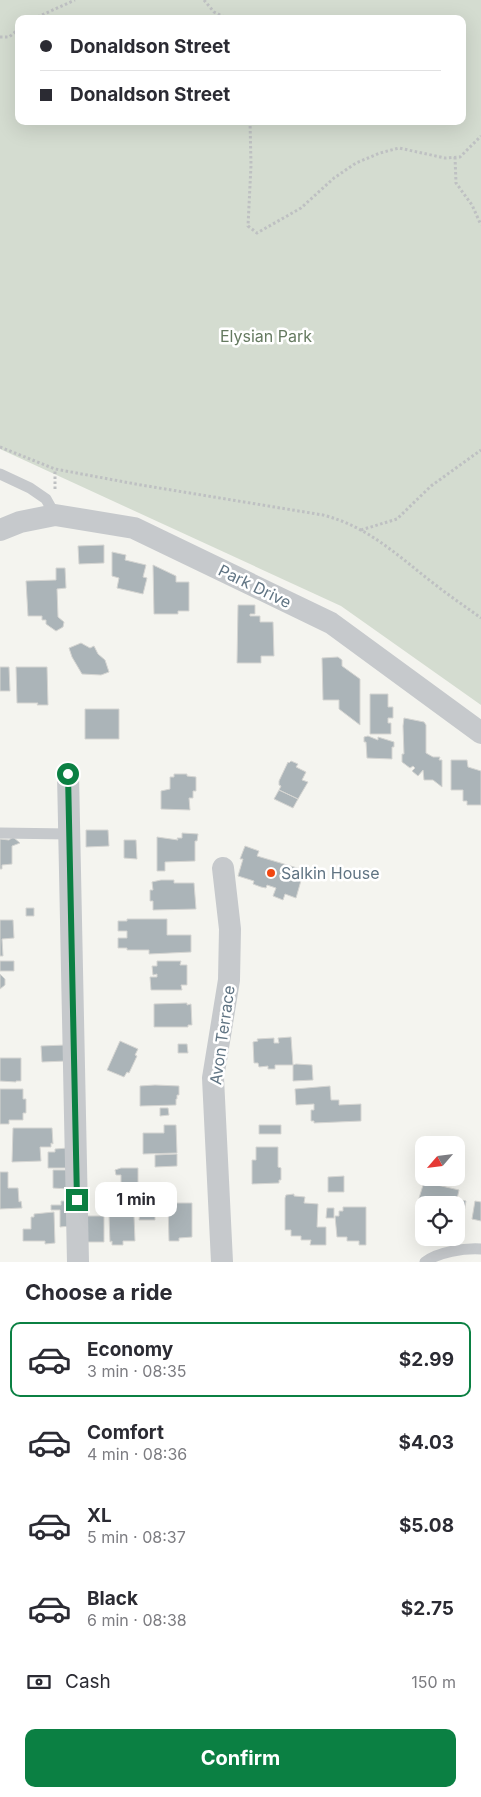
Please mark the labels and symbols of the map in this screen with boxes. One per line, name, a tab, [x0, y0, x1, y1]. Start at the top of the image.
park label: Elysian Park	[220, 326, 312, 346]
street label: Park Drive	[215, 560, 295, 612]
route start	[57, 763, 79, 785]
place label: Salkin House	[281, 863, 379, 883]
marker: Salkin House	[265, 867, 277, 879]
street label: Avon Terrace	[205, 984, 239, 1086]
north arrow	[415, 1136, 465, 1186]
callout: 1 min	[94, 1182, 177, 1218]
route end	[66, 1189, 88, 1211]

